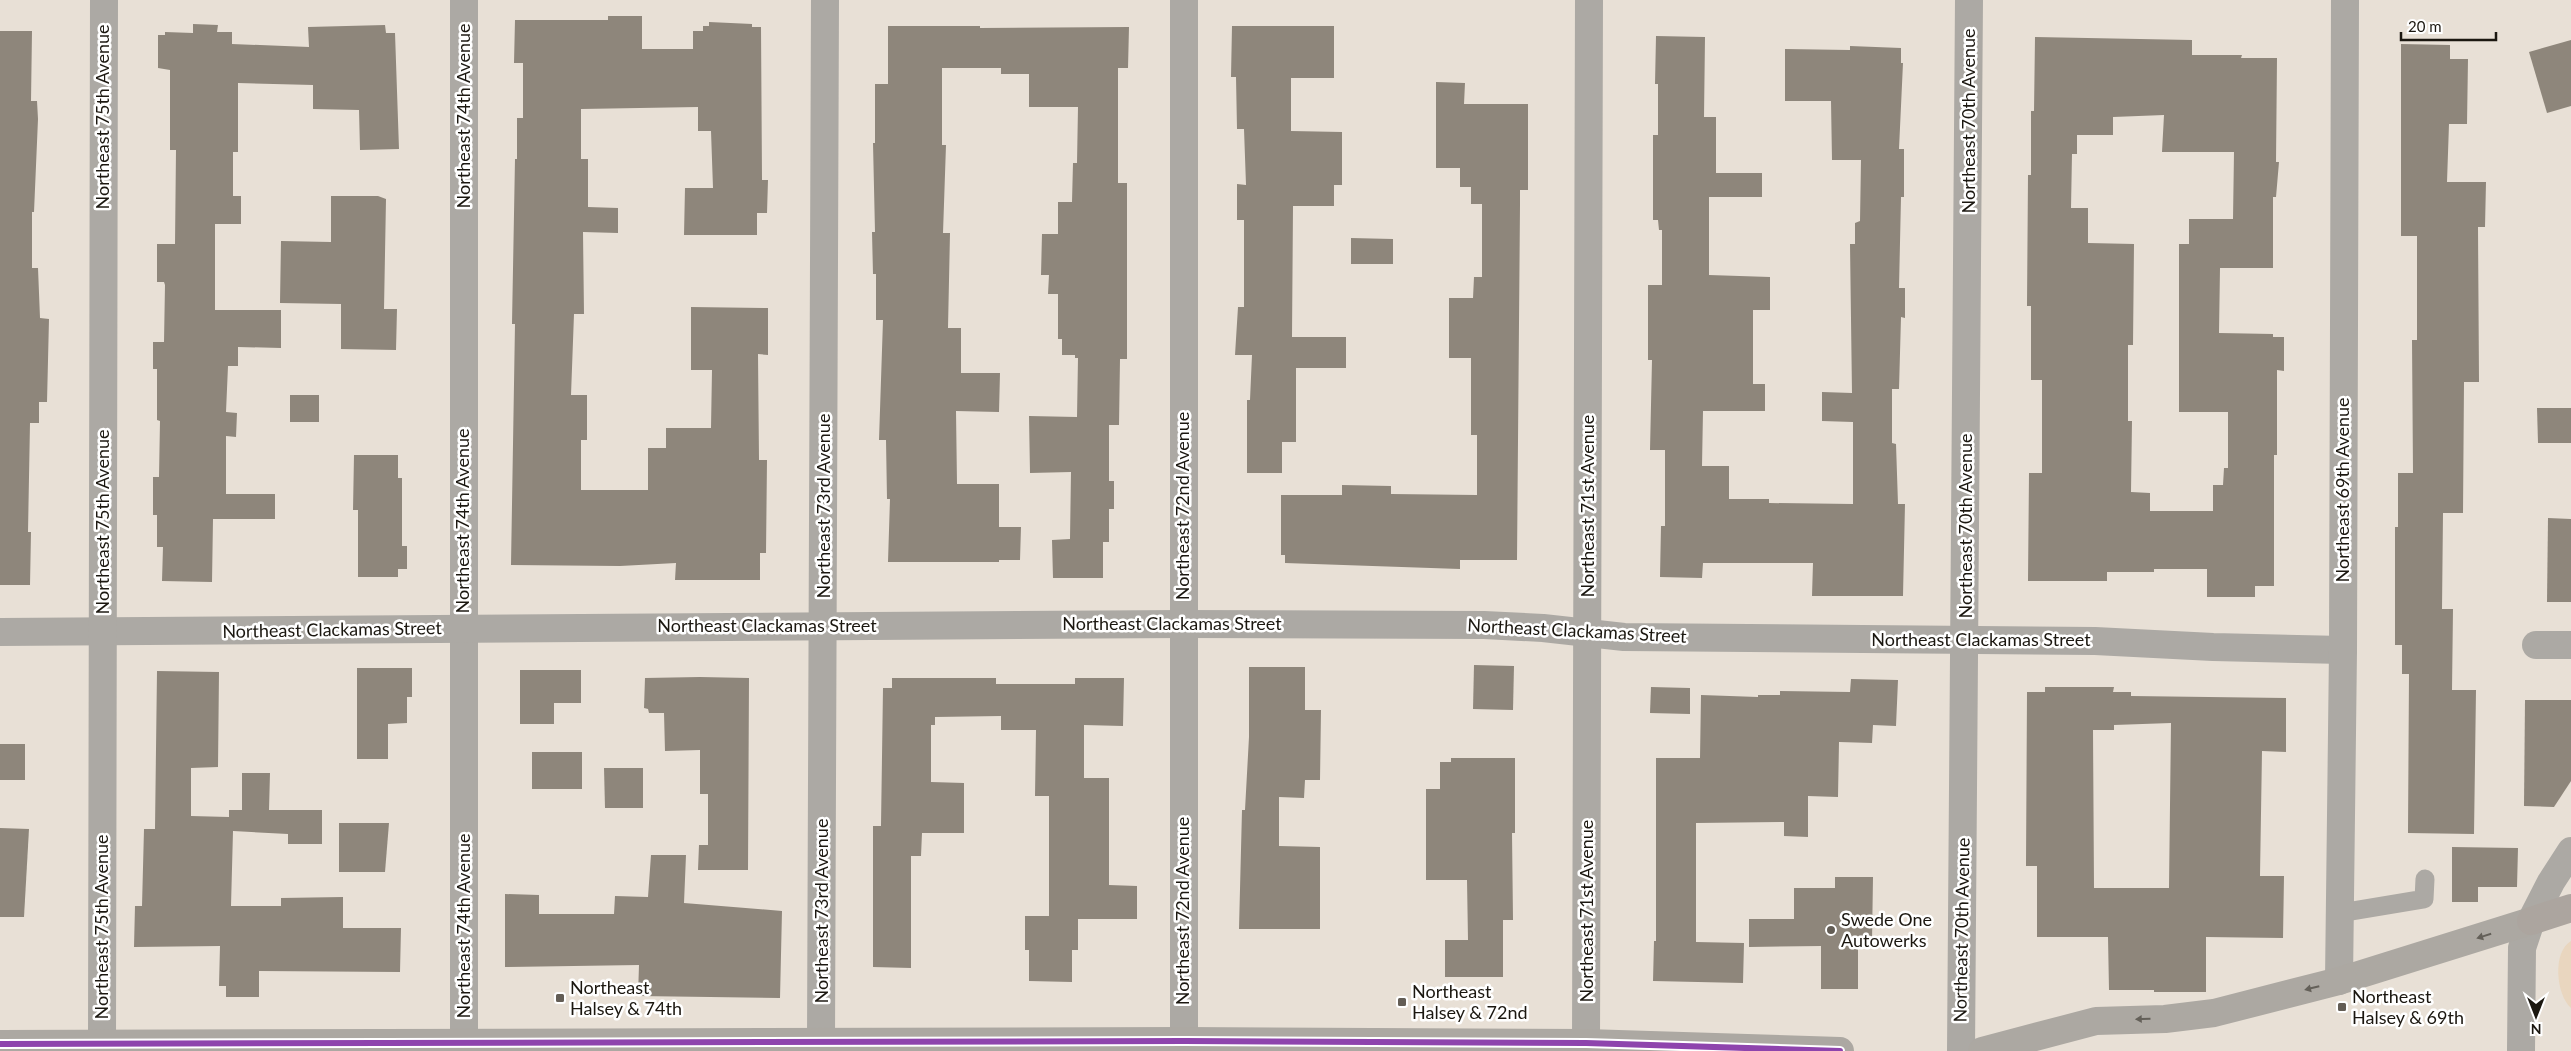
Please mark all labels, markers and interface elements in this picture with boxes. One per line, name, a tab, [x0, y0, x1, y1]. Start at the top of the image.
scale bar	[2401, 10, 2496, 42]
text: 20 m	[2408, 17, 2442, 35]
street label: Northeast 74th Avenue	[452, 24, 474, 209]
street label: Northeast 75th Avenue	[91, 25, 113, 210]
street label: Northeast 70th Avenue	[1957, 29, 1979, 214]
street label: Northeast 69th Avenue	[2331, 398, 2353, 583]
street label: Northeast 72nd Avenue	[1171, 412, 1193, 600]
street label: Northeast 73rd Avenue	[812, 414, 834, 598]
street label: Northeast 71st Avenue	[1576, 415, 1598, 597]
street label: Northeast 74th Avenue	[451, 429, 473, 614]
street label: Northeast 75th Avenue	[91, 430, 113, 615]
street label: Northeast 70th Avenue	[1954, 434, 1976, 619]
street label: Northeast Clackamas Street	[1062, 612, 1282, 634]
street label: Northeast Clackamas Street	[1467, 613, 1688, 647]
street label: Northeast Clackamas Street	[657, 614, 877, 636]
street label: Northeast Clackamas Street	[222, 616, 442, 642]
street label: Northeast Clackamas Street	[1871, 628, 2091, 650]
street label: Northeast 72nd Avenue	[1171, 817, 1193, 1005]
street label: Northeast 73rd Avenue	[810, 819, 832, 1003]
street label: Northeast 71st Avenue	[1575, 820, 1597, 1002]
street label: Northeast 74th Avenue	[452, 834, 474, 1019]
street label: Northeast 75th Avenue	[90, 835, 112, 1020]
street label: Northeast 70th Avenue	[1948, 837, 1974, 1023]
place label: Swede One Autowerks	[1841, 908, 1932, 951]
marker: Swede One Autowerks	[1825, 924, 1837, 936]
one-way arrow	[2477, 932, 2492, 940]
place label: Northeast Halsey & 74th	[570, 976, 682, 1019]
place label: Northeast Halsey & 72nd	[1412, 980, 1528, 1023]
one-way arrow	[2304, 984, 2319, 992]
place label: Northeast Halsey & 69th	[2352, 985, 2464, 1028]
north arrow	[2511, 991, 2561, 1041]
marker: Northeast Halsey & 74th	[554, 992, 566, 1004]
marker: Northeast Halsey & 72nd	[1396, 996, 1408, 1008]
marker: Northeast Halsey & 69th	[2336, 1001, 2348, 1013]
one-way arrow	[2135, 1016, 2151, 1024]
text: N	[2531, 1021, 2541, 1038]

